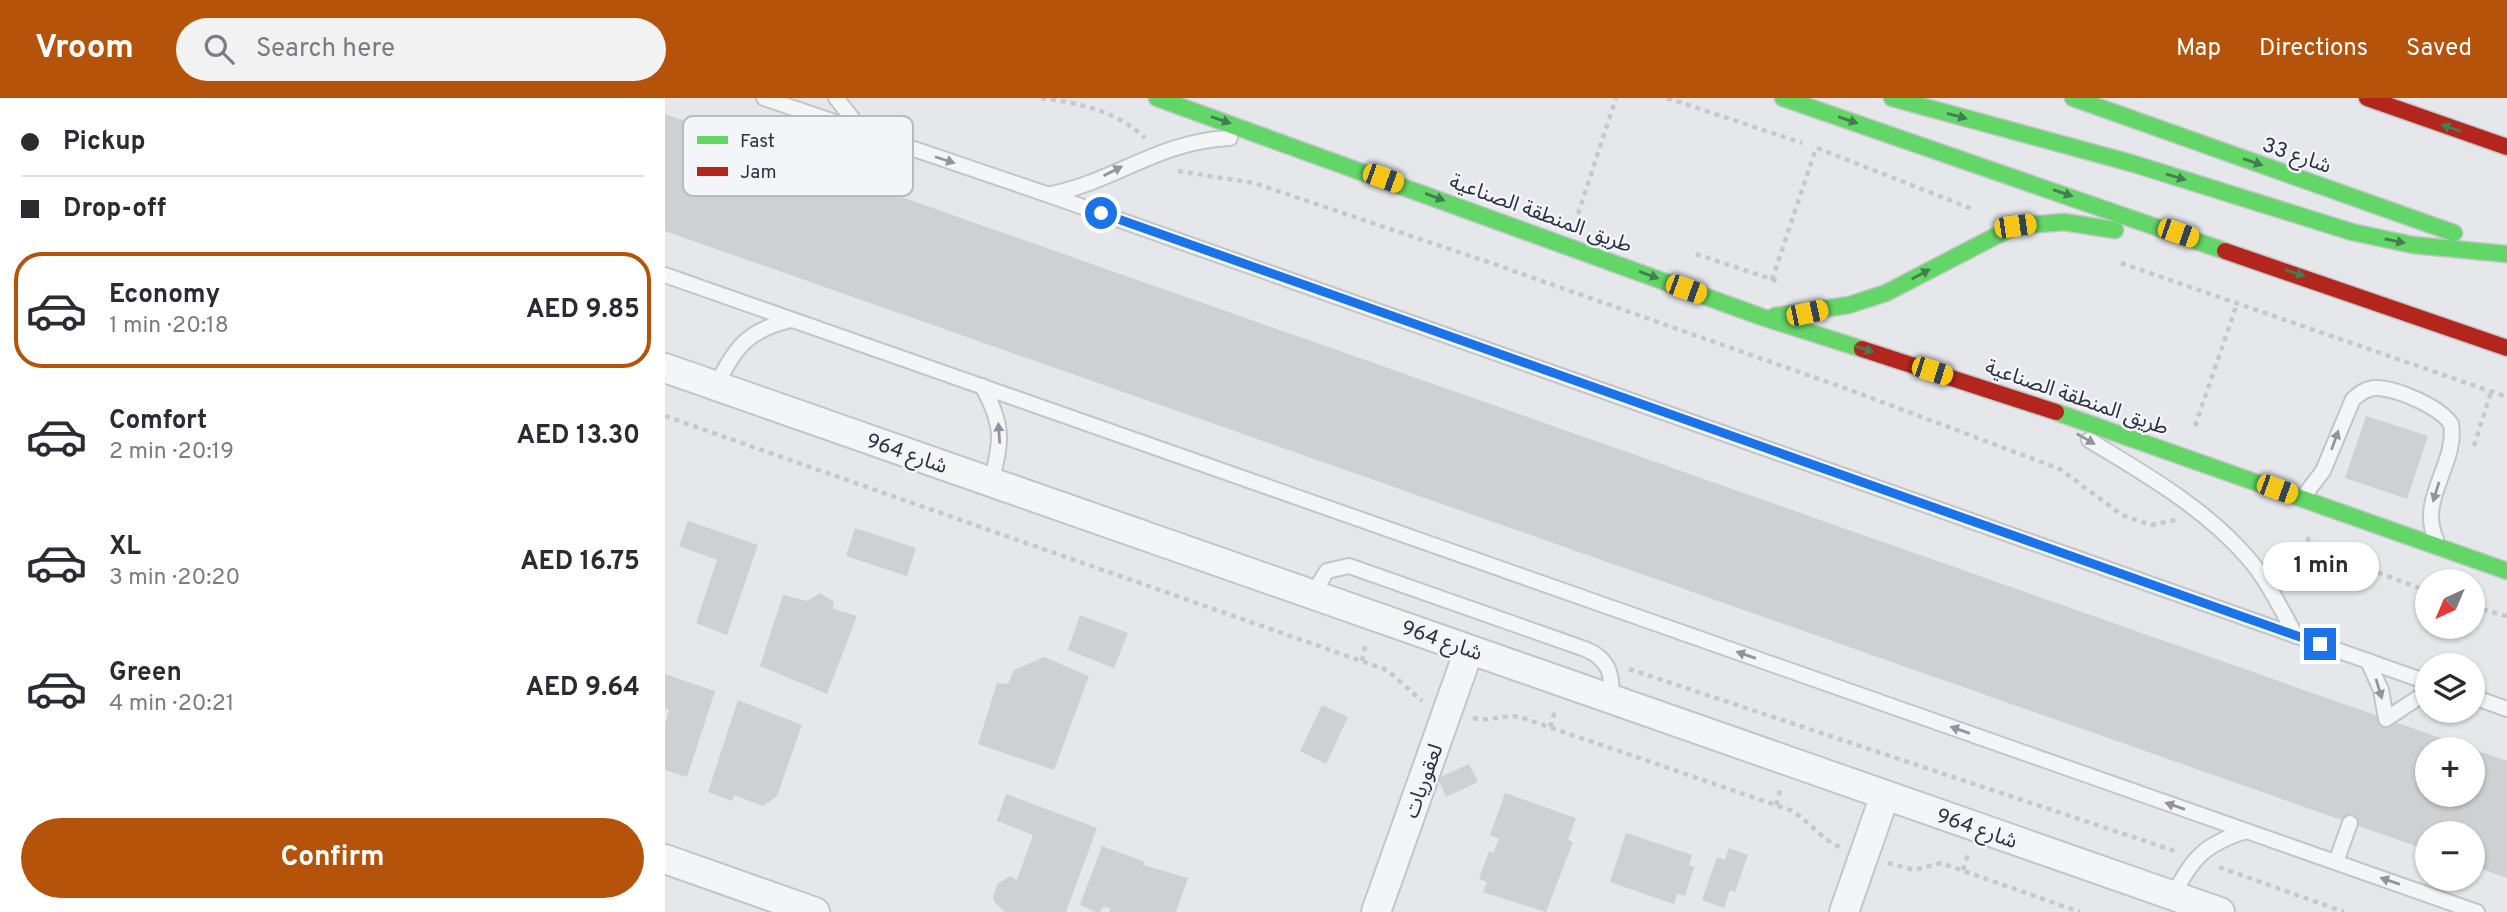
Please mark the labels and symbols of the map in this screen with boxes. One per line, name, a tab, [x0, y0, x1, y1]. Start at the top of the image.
one-way arrow	[1947, 111, 1969, 122]
one-way arrow	[1211, 115, 1232, 126]
one-way arrow	[1837, 115, 1858, 126]
legend	[683, 116, 913, 196]
one-way arrow	[2441, 122, 2462, 133]
text: Fast	[740, 130, 775, 154]
street label: شارع 33	[2258, 132, 2335, 181]
one-way arrow	[934, 155, 955, 166]
one-way arrow	[2243, 156, 2264, 167]
text: Jam	[740, 161, 777, 185]
car	[1360, 161, 1407, 195]
one-way arrow	[1103, 166, 1123, 177]
street label: طريق المنطقة الصناعية	[1445, 169, 1636, 260]
one-way arrow	[2166, 172, 2187, 183]
one-way arrow	[2053, 188, 2074, 199]
one-way arrow	[1425, 192, 1446, 203]
route start	[1085, 197, 1117, 229]
car	[1993, 213, 2038, 239]
car	[2155, 216, 2202, 250]
one-way arrow	[2384, 235, 2406, 246]
one-way arrow	[2285, 268, 2306, 279]
one-way arrow	[1911, 269, 1931, 280]
one-way arrow	[1639, 270, 1660, 281]
car	[1663, 272, 1710, 306]
car	[1785, 298, 1830, 328]
one-way arrow	[1854, 345, 1875, 355]
street label: طريق المنطقة الصناعية	[1981, 354, 2172, 443]
car	[1909, 355, 1956, 387]
one-way arrow	[994, 422, 1005, 444]
street label: شارع 964	[862, 428, 951, 481]
one-way arrow	[2330, 430, 2341, 451]
one-way arrow	[2076, 433, 2096, 445]
car	[2254, 472, 2301, 506]
one-way arrow	[2430, 482, 2440, 503]
callout: 1 min	[2262, 542, 2378, 592]
north arrow	[2415, 569, 2485, 639]
street label: شارع 964	[1397, 615, 1486, 668]
route end	[2304, 628, 2336, 660]
one-way arrow	[1735, 649, 1756, 660]
one-way arrow	[2375, 679, 2385, 700]
one-way arrow	[1950, 724, 1971, 735]
street label: لعقوريات	[1399, 741, 1450, 822]
one-way arrow	[2164, 800, 2185, 811]
street label: شارع 964	[1932, 803, 2021, 856]
one-way arrow	[2379, 875, 2400, 886]

